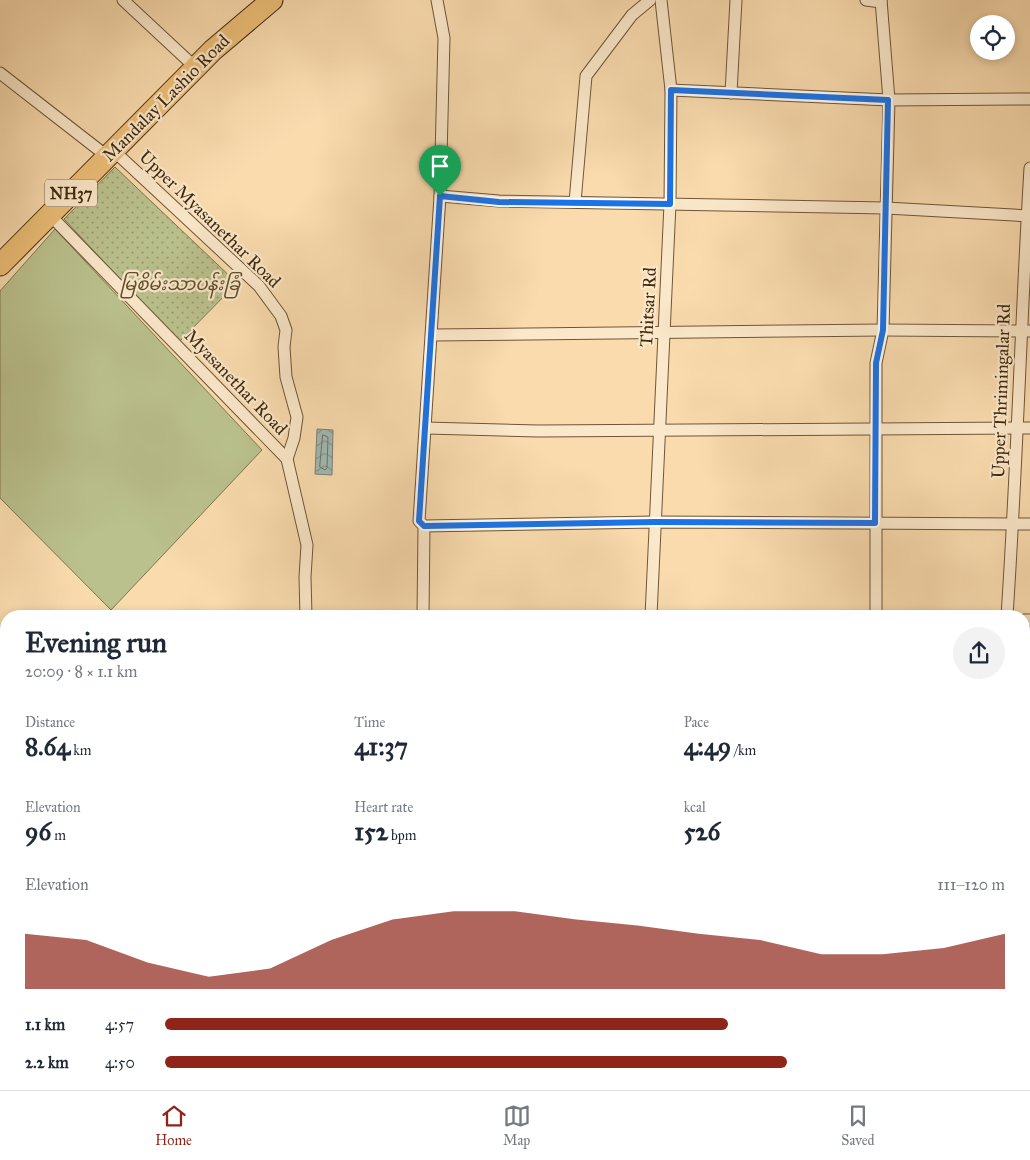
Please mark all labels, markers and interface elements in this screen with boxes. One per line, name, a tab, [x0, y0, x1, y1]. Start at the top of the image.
map controls	[970, 15, 1015, 60]
button: locate	[970, 15, 1015, 60]
street label: Mandalay Lashio Road	[98, 30, 234, 166]
pin	[419, 145, 461, 196]
street label: Upper Myasanethar Road	[135, 146, 285, 292]
icon: arrive	[426, 152, 454, 180]
road number: NH37	[45, 180, 97, 207]
street label: Thitsar Rd	[635, 266, 661, 348]
park label: မြစိမ်းသာပန်းခြံ	[120, 271, 243, 299]
street label: Upper Thrimingalar Rd	[987, 303, 1016, 479]
street label: Myasanethar Road	[180, 325, 292, 439]
text: Evening run	[25, 625, 167, 660]
button: share	[953, 627, 1005, 679]
text: 20:09 · 8 × 1.1 km	[25, 662, 138, 681]
text: Distance	[25, 714, 75, 731]
text: Time	[354, 714, 385, 731]
text: Pace	[684, 714, 709, 731]
text: 8.64	[25, 731, 70, 762]
text: 41:37	[354, 731, 408, 762]
text: 4:49	[684, 731, 731, 762]
text: km	[70, 742, 92, 759]
text: /km	[731, 742, 756, 759]
text: Elevation	[25, 799, 81, 816]
text: Heart rate	[354, 799, 413, 816]
text: kcal	[684, 799, 706, 816]
text: 96	[25, 816, 51, 847]
text: 152	[354, 816, 388, 847]
text: 526	[684, 816, 720, 847]
text: m	[51, 827, 66, 844]
text: bpm	[388, 827, 417, 844]
text: Elevation	[25, 875, 89, 894]
text: 111–120 m	[937, 875, 1005, 894]
text: 1.1 km	[25, 1015, 65, 1034]
text: 4:57	[105, 1015, 134, 1034]
text: 2.2 km	[25, 1053, 69, 1072]
text: 4:50	[105, 1053, 135, 1072]
tab: Home	[155, 1102, 192, 1149]
tab: Map	[503, 1102, 531, 1149]
tab: Saved	[841, 1102, 875, 1149]

